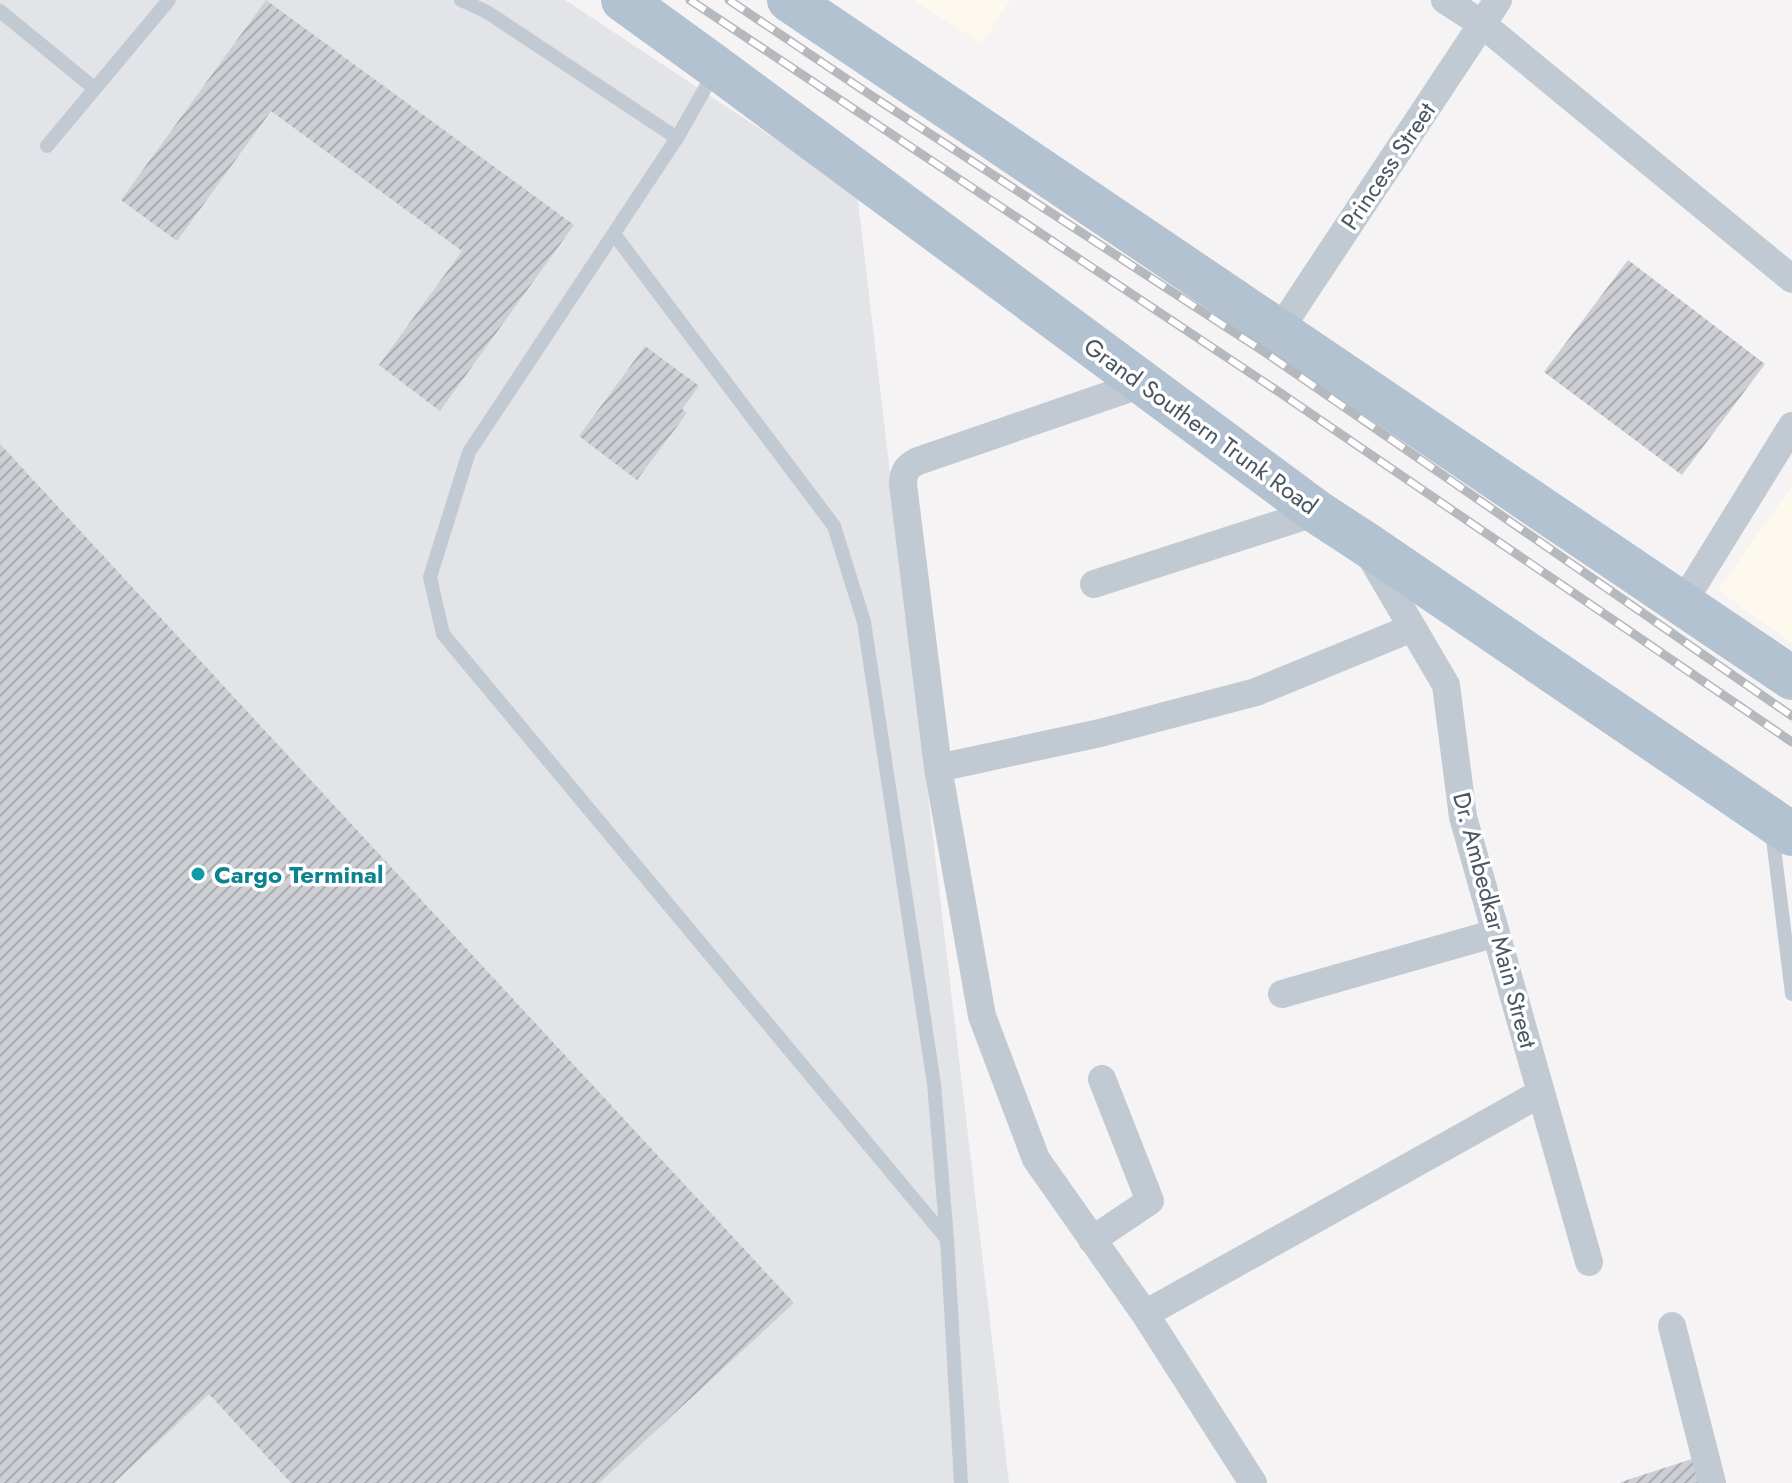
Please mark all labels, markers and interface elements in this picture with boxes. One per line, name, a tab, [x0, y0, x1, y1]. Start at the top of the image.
street label: Princess Street	[1332, 95, 1444, 237]
street label: Grand Southern Trunk Road	[1077, 329, 1325, 523]
street label: Dr. Ambedkar Main Street	[1444, 788, 1546, 1052]
place label: Cargo Terminal	[214, 857, 383, 892]
marker: Cargo Terminal	[189, 865, 207, 883]

